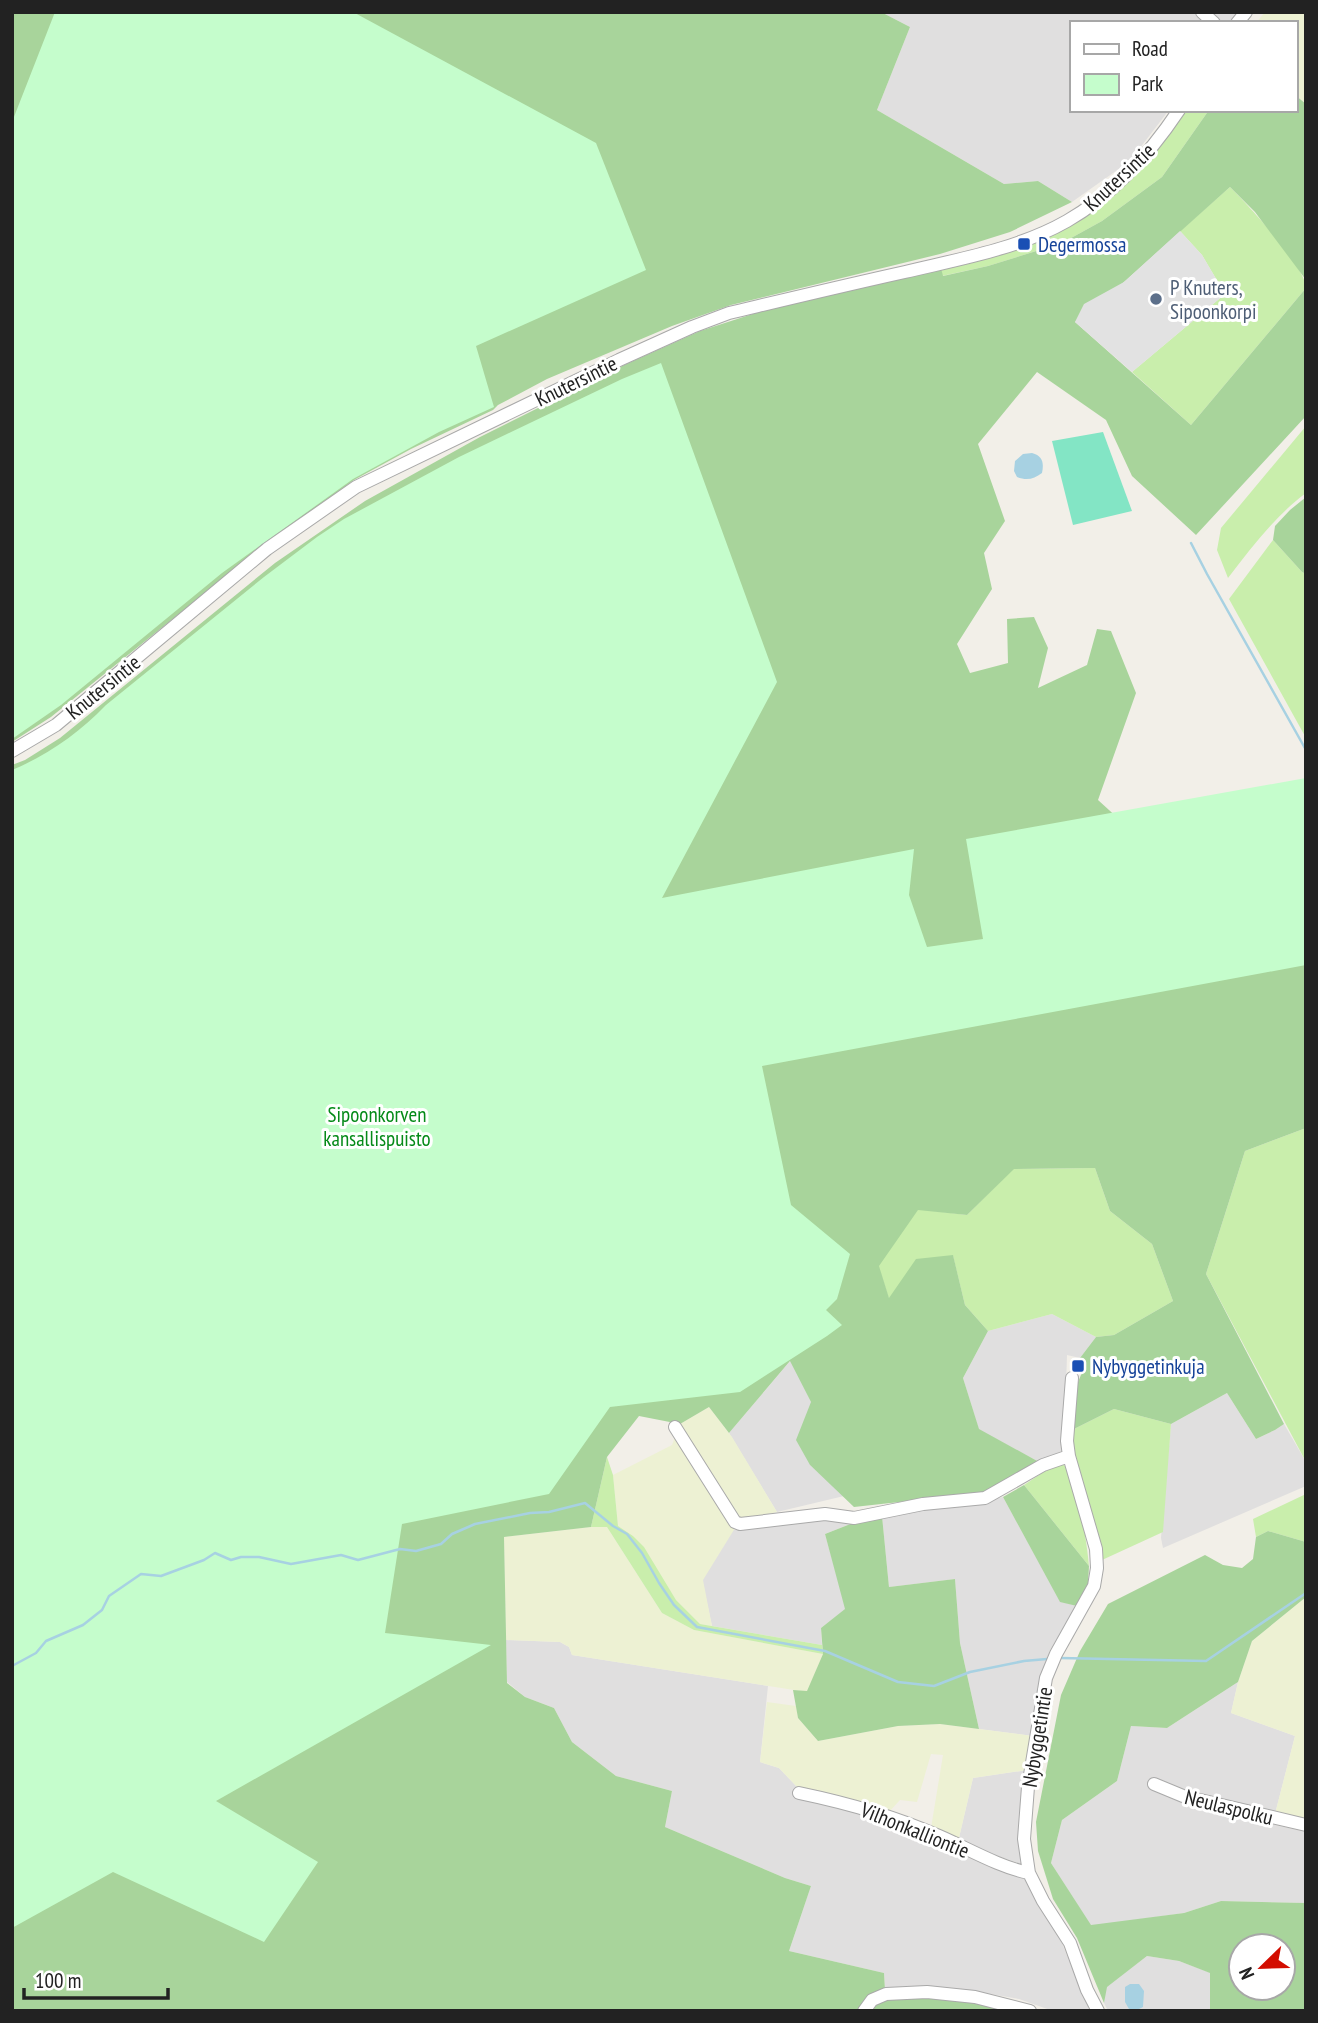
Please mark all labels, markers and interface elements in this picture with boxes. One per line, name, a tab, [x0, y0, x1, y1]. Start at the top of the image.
legend	[1070, 21, 1297, 112]
text: Road	[1132, 35, 1168, 62]
text: Park	[1132, 70, 1163, 97]
street label: Knutersintie	[1078, 137, 1160, 217]
place label: Degermossa	[1038, 231, 1126, 258]
marker: Degermossa	[1016, 236, 1032, 252]
place label: P Knuters, Sipoonkorpi	[1170, 274, 1257, 325]
marker: P Knuters, Sipoonkorpi	[1148, 291, 1164, 307]
street label: Knutersintie	[530, 350, 622, 412]
street label: Knutersintie	[60, 649, 146, 725]
park label: Sipoonkorven kansallispuisto	[323, 1101, 431, 1152]
place label: Nybyggetinkuja	[1092, 1353, 1205, 1380]
marker: Nybyggetinkuja	[1070, 1358, 1086, 1374]
street label: Nybyggetintie	[1016, 1685, 1058, 1789]
street label: Neulaspolku	[1182, 1783, 1276, 1831]
street label: Vilhonkalliontie	[856, 1796, 973, 1864]
north arrow	[1227, 1932, 1297, 2002]
scale bar	[24, 1956, 168, 2000]
text: N	[1233, 1964, 1259, 1983]
text: 100 m	[35, 1967, 81, 1994]

